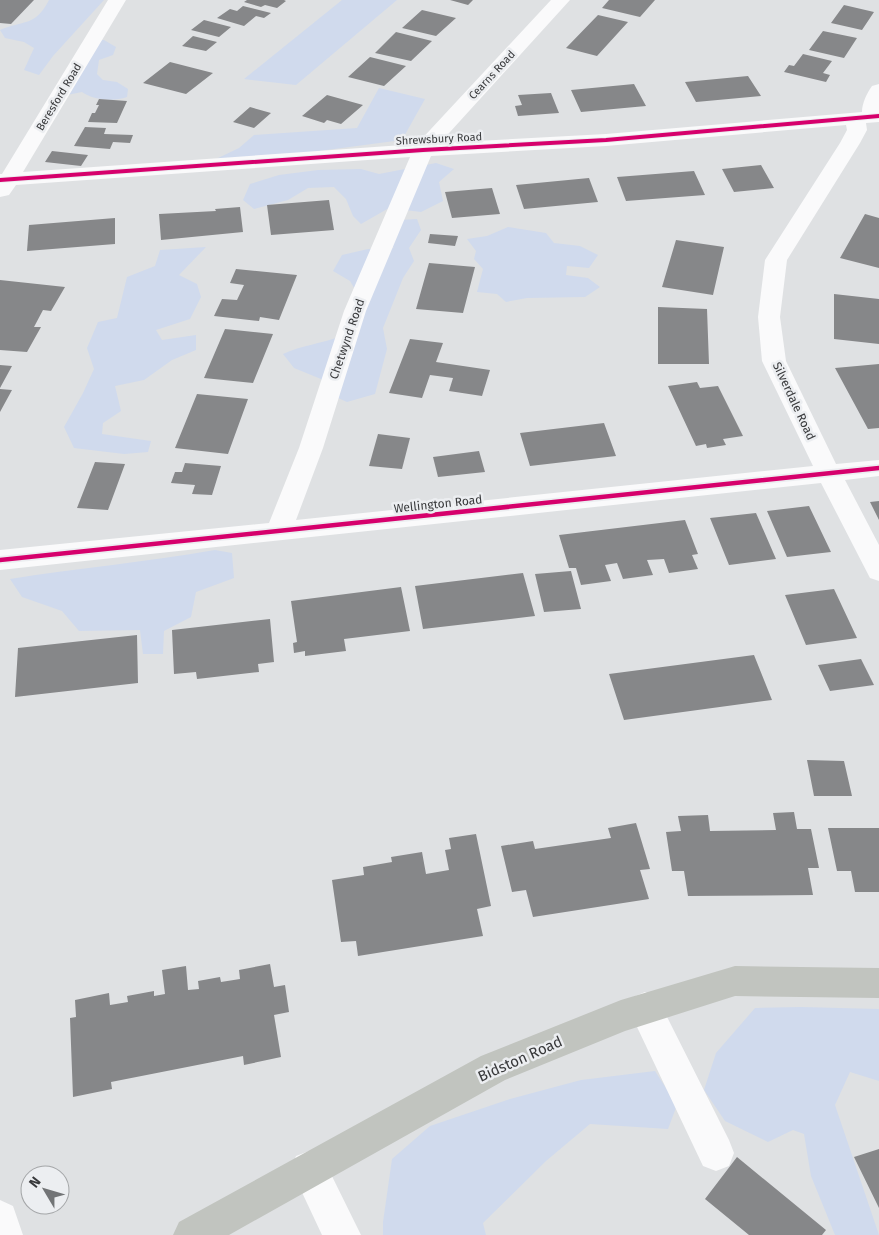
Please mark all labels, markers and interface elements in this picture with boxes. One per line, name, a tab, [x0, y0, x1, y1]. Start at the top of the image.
street label: Cearns Road	[466, 48, 518, 102]
street label: Beresford Road	[34, 61, 84, 133]
street label: Shrewsbury Road	[396, 130, 482, 148]
street label: Chetwynd Road	[327, 297, 367, 381]
street label: Silverdale Road	[770, 360, 818, 442]
street label: Wellington Road	[393, 492, 483, 516]
street label: Bidston Road	[475, 1032, 565, 1086]
north arrow	[20, 1165, 70, 1215]
text: N	[26, 1173, 45, 1191]

